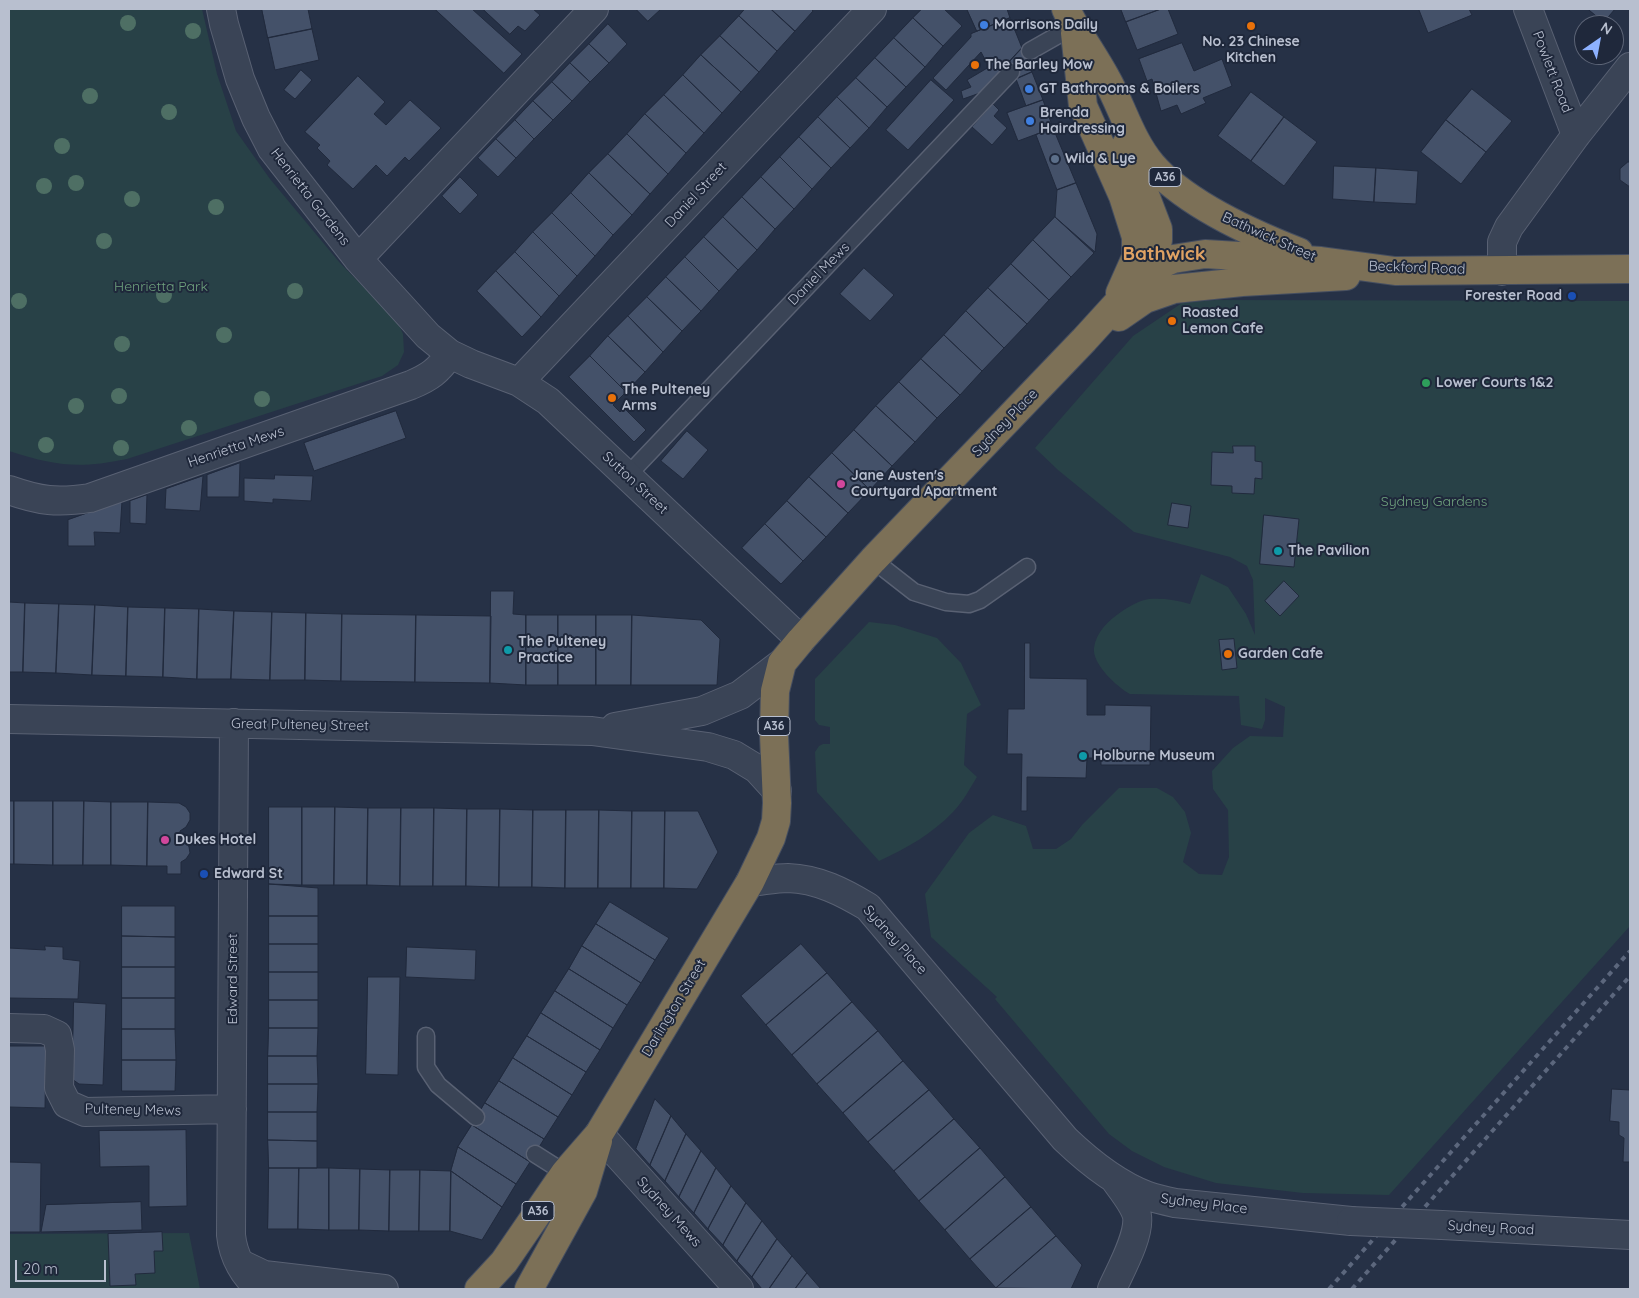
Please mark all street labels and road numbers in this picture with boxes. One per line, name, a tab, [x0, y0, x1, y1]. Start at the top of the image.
street label: Powlett Road	[1529, 29, 1575, 115]
street label: Henrietta Gardens	[267, 145, 353, 249]
street label: Daniel Street	[662, 159, 730, 231]
road number: A36	[1149, 168, 1181, 186]
street label: Bathwick Street	[1220, 209, 1318, 265]
street label: Daniel Mews	[785, 239, 853, 309]
street label: Beckford Road	[1368, 258, 1466, 278]
street label: Sydney Place	[969, 386, 1041, 460]
street label: Henrietta Mews	[186, 423, 286, 471]
street label: Sutton Street	[599, 448, 671, 518]
street label: Great Pulteney Street	[231, 715, 369, 735]
road number: A36	[758, 716, 790, 736]
street label: Sydney Place	[860, 902, 930, 978]
street label: Edward Street	[225, 933, 241, 1025]
street label: Darlington Street	[638, 956, 710, 1060]
street label: Pulteney Mews	[85, 1101, 181, 1119]
street label: Sydney Mews	[633, 1174, 705, 1250]
street label: Sydney Place	[1160, 1190, 1248, 1218]
road number: A36	[522, 1202, 554, 1220]
street label: Sydney Road	[1447, 1217, 1535, 1239]

